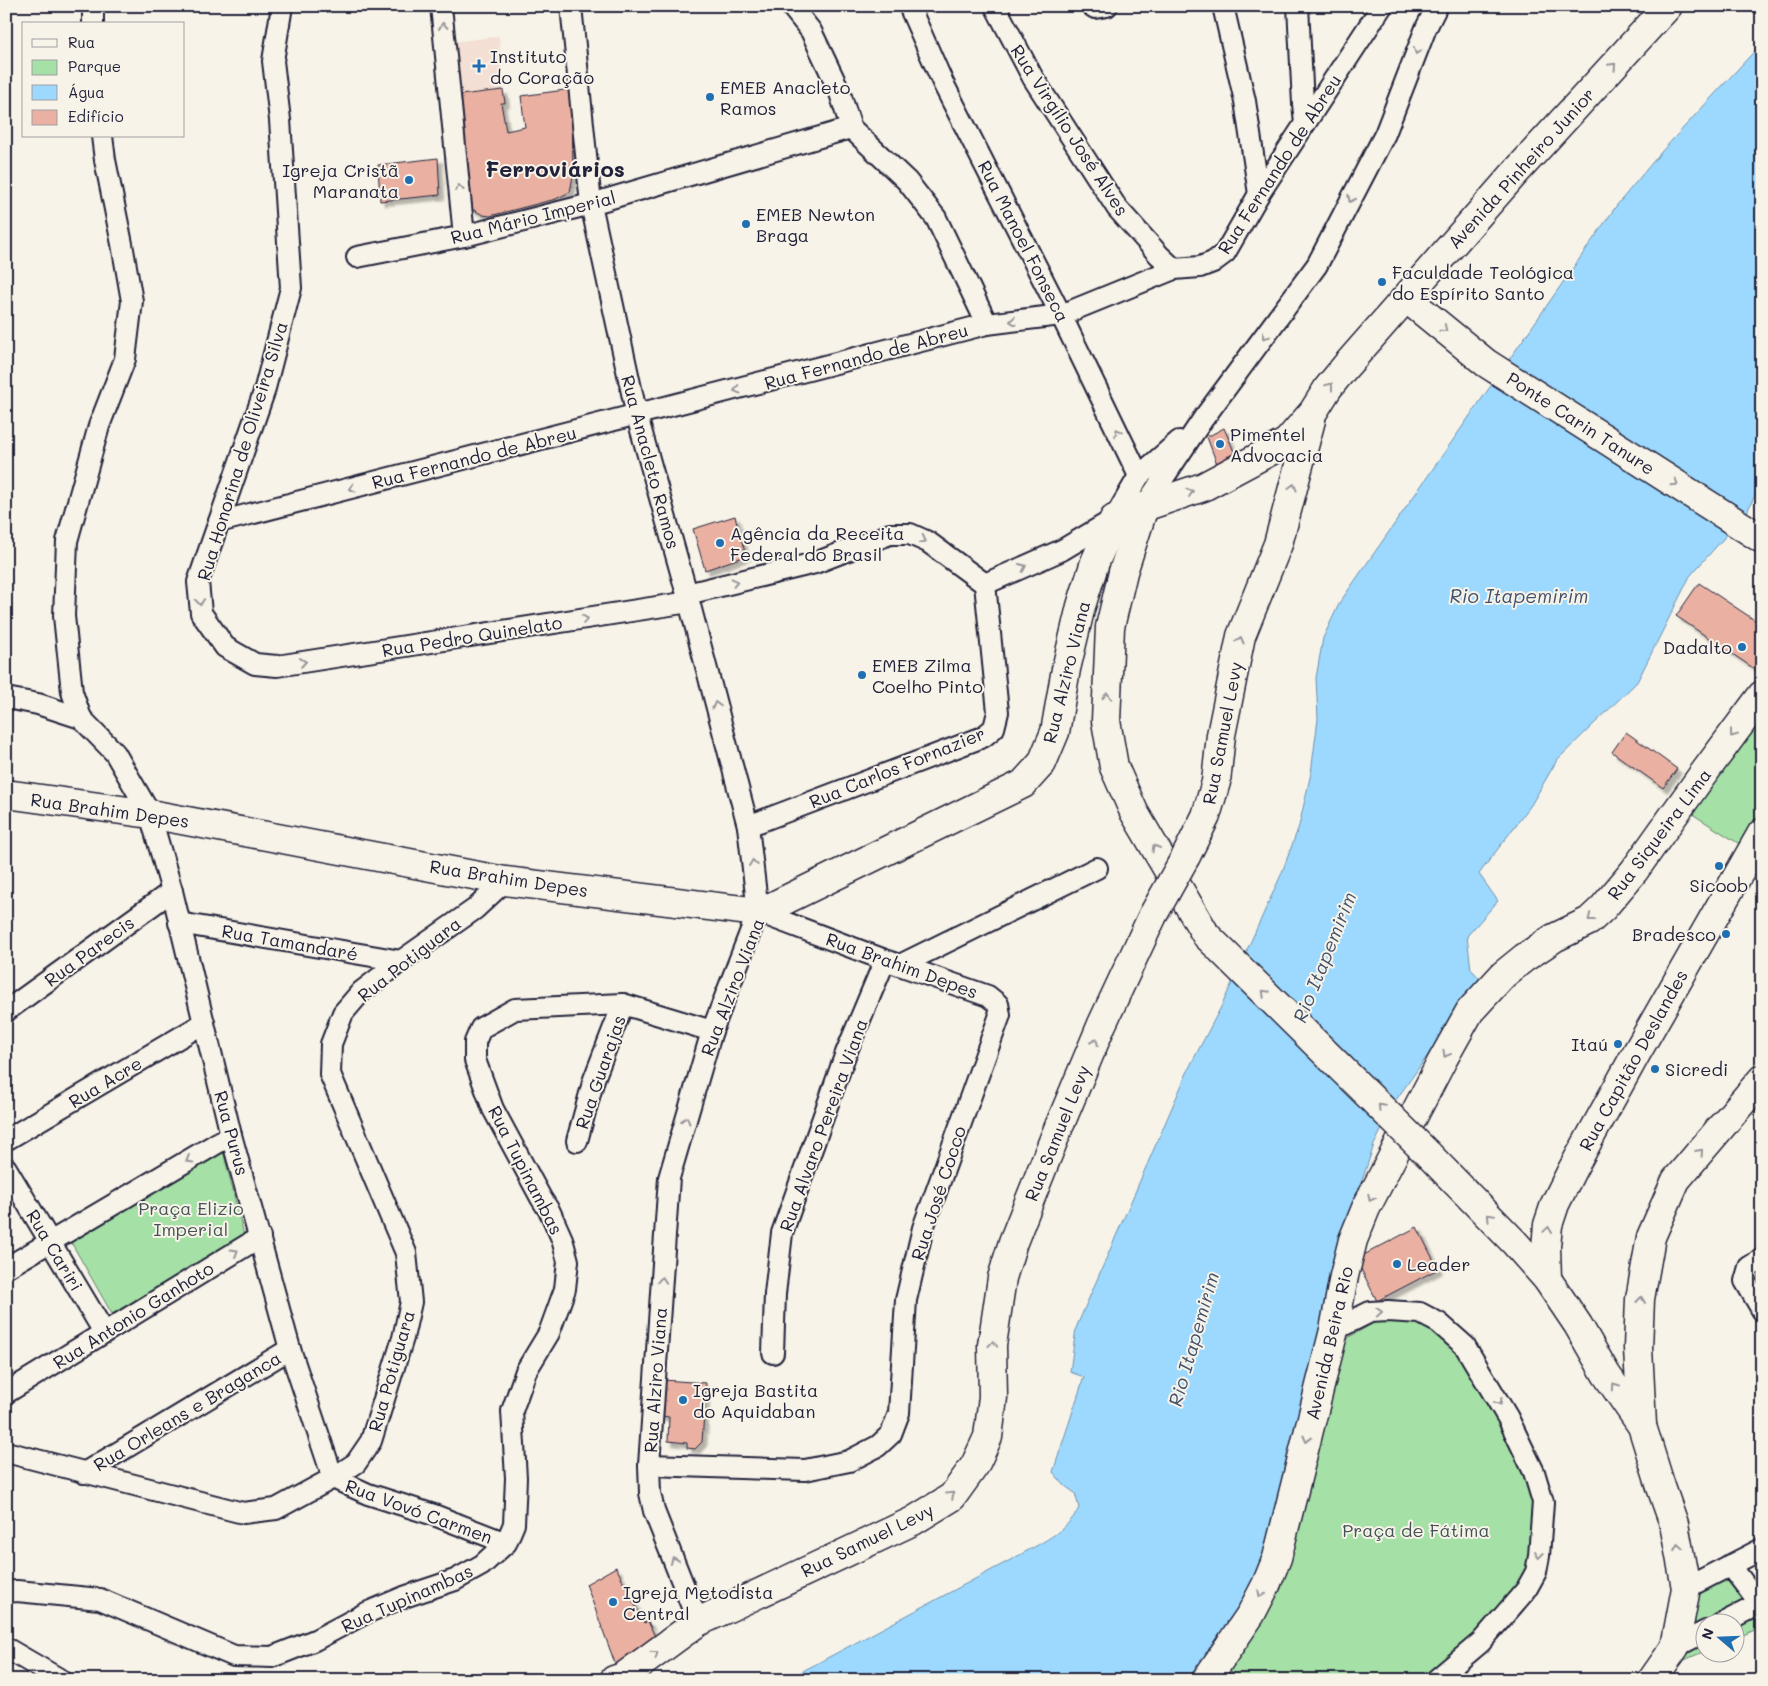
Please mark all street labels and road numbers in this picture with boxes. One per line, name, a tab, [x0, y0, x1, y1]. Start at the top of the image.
street label: Rua Virgílio José Alves	[1006, 40, 1134, 220]
street label: Rua Fernando de Abreu	[1212, 69, 1346, 259]
street label: Avenida Pinheiro Junior	[1442, 82, 1600, 254]
street label: Rua Manoel Fonseca	[973, 156, 1075, 326]
street label: Rua Mário Imperial	[448, 185, 618, 249]
street label: Rua Fernando de Abreu	[762, 317, 970, 395]
street label: Rua Honorina de Oliveira Silva	[191, 319, 293, 583]
street label: Ponte Carin Tanure	[1502, 366, 1660, 480]
street label: Rua Anacleto Ramos	[616, 372, 686, 552]
street label: Rua Fernando de Abreu	[369, 420, 579, 494]
street label: Rua Alziro Viana	[1037, 598, 1095, 746]
street label: Rua Pedro Quinelato	[380, 610, 564, 662]
street label: Rua Samuel Levy	[1196, 660, 1248, 806]
street label: Rua Carlos Fornazier	[805, 721, 989, 813]
street label: Rua Siqueira Lima	[1602, 763, 1716, 905]
street label: Rua Brahim Depes	[29, 787, 191, 833]
street label: Rua Brahim Depes	[428, 854, 590, 902]
street label: Rua Parecis	[39, 910, 139, 992]
street label: Rua Potiguara	[352, 911, 466, 1007]
street label: Rua Alziro Viana	[695, 915, 769, 1059]
street label: Rua Tamandaré	[220, 918, 360, 966]
street label: Rua Brahim Depes	[823, 926, 981, 1004]
street label: Rua Capitão Deslandes	[1573, 965, 1693, 1155]
street label: Rua Guarajas	[569, 1012, 631, 1132]
street label: Rua Alvaro Pereira Viana	[773, 1015, 873, 1235]
street label: Rua Acre	[64, 1051, 146, 1113]
street label: Rua Samuel Levy	[1019, 1061, 1095, 1205]
street label: Rua Purus	[209, 1088, 255, 1178]
street label: Rua Tupinambas	[483, 1101, 569, 1239]
street label: Rua José Cocco	[905, 1122, 971, 1263]
street label: Rua Cariri	[21, 1205, 89, 1295]
street label: Rua Antonio Ganhoto	[48, 1256, 218, 1374]
street label: Avenida Beira Rio	[1300, 1264, 1358, 1422]
street label: Rua Alziro Viana	[638, 1306, 672, 1454]
street label: Rua Potiguara	[362, 1308, 420, 1434]
street label: Rua Orleans e Braganca	[89, 1345, 285, 1477]
street label: Rua Vovó Carmen	[342, 1473, 496, 1549]
street label: Rua Samuel Levy	[797, 1497, 937, 1583]
street label: Rua Tupinambas	[337, 1558, 477, 1638]

